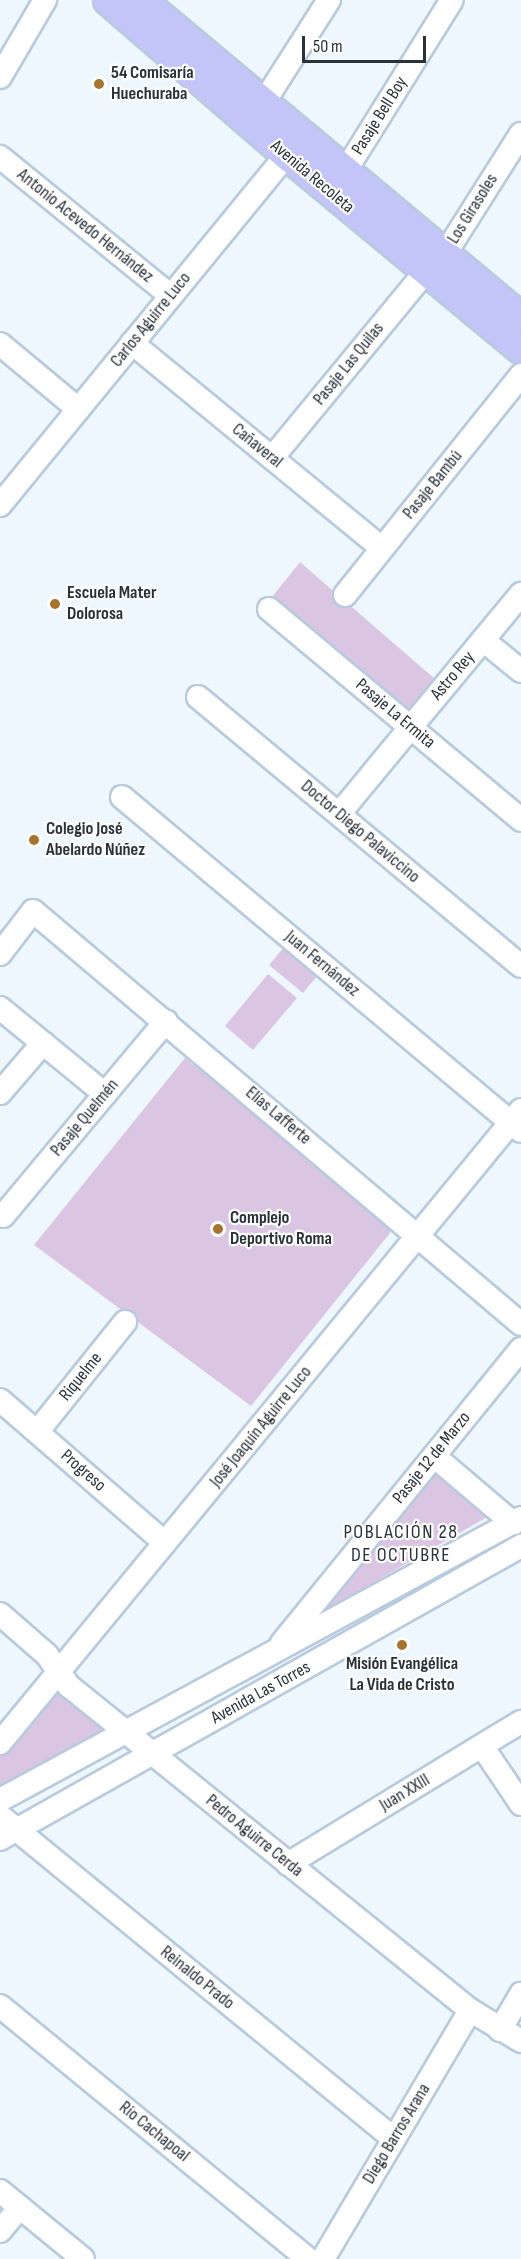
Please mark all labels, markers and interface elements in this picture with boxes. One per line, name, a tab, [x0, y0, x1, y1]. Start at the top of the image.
scale bar	[305, 24, 430, 62]
text: 50 m	[313, 36, 343, 57]
place label: 54 Comisaría Huechuraba	[111, 63, 194, 106]
street label: Pasaje Bell Boy	[348, 73, 412, 159]
marker: 54 Comisaría Huechuraba	[92, 77, 106, 91]
street label: Avenida Recoleta	[266, 136, 358, 218]
street label: Antonio Acevedo Hernández	[12, 164, 158, 288]
street label: Los Girasoles	[443, 170, 503, 248]
street label: Carlos Aguirre Luco	[106, 268, 196, 372]
street label: Pasaje Las Quilas	[309, 318, 389, 410]
street label: Cañaveral	[227, 419, 287, 473]
street label: Pasaje Bambú	[399, 446, 467, 524]
place label: Escuela Mater Dolorosa	[67, 583, 157, 626]
marker: Escuela Mater Dolorosa	[48, 597, 62, 611]
street label: Astro Rey	[426, 647, 480, 705]
street label: Pasaje La Ermita	[351, 674, 439, 754]
street label: Doctor Diego Palaviccino	[296, 776, 424, 888]
place label: Colegio José Abelardo Núñez	[46, 819, 145, 862]
marker: Colegio José Abelardo Núñez	[27, 833, 41, 847]
street label: Juan Fernández	[280, 926, 364, 1002]
street label: Pasaje Quelmén	[46, 1075, 124, 1161]
street label: Elías Lafferte	[241, 1082, 315, 1150]
place label: Complejo Deportivo Roma	[230, 1208, 332, 1250]
marker: Complejo Deportivo Roma	[211, 1222, 225, 1236]
street label: Riquelme	[55, 1348, 107, 1406]
street label: José Joaquín Aguirre Luco	[206, 1362, 316, 1492]
street label: Pasaje 12 de Marzo	[388, 1408, 476, 1508]
street label: Progreso	[56, 1445, 110, 1497]
district label: POBLACIÓN 28 DE OCTUBRE	[343, 1520, 459, 1567]
marker: Misión Evangélica La Vida de Cristo	[395, 1638, 409, 1652]
place label: Misión Evangélica La Vida de Cristo	[346, 1654, 458, 1696]
street label: Avenida Las Torres	[208, 1657, 314, 1729]
street label: Juan XXIII	[376, 1770, 434, 1816]
street label: Pedro Aguirre Cerda	[201, 1790, 307, 1882]
street label: Reinaldo Prado	[156, 1942, 238, 2014]
street label: Diego Barros Arana	[359, 2080, 435, 2188]
street label: Río Cachapoal	[114, 2097, 194, 2167]

